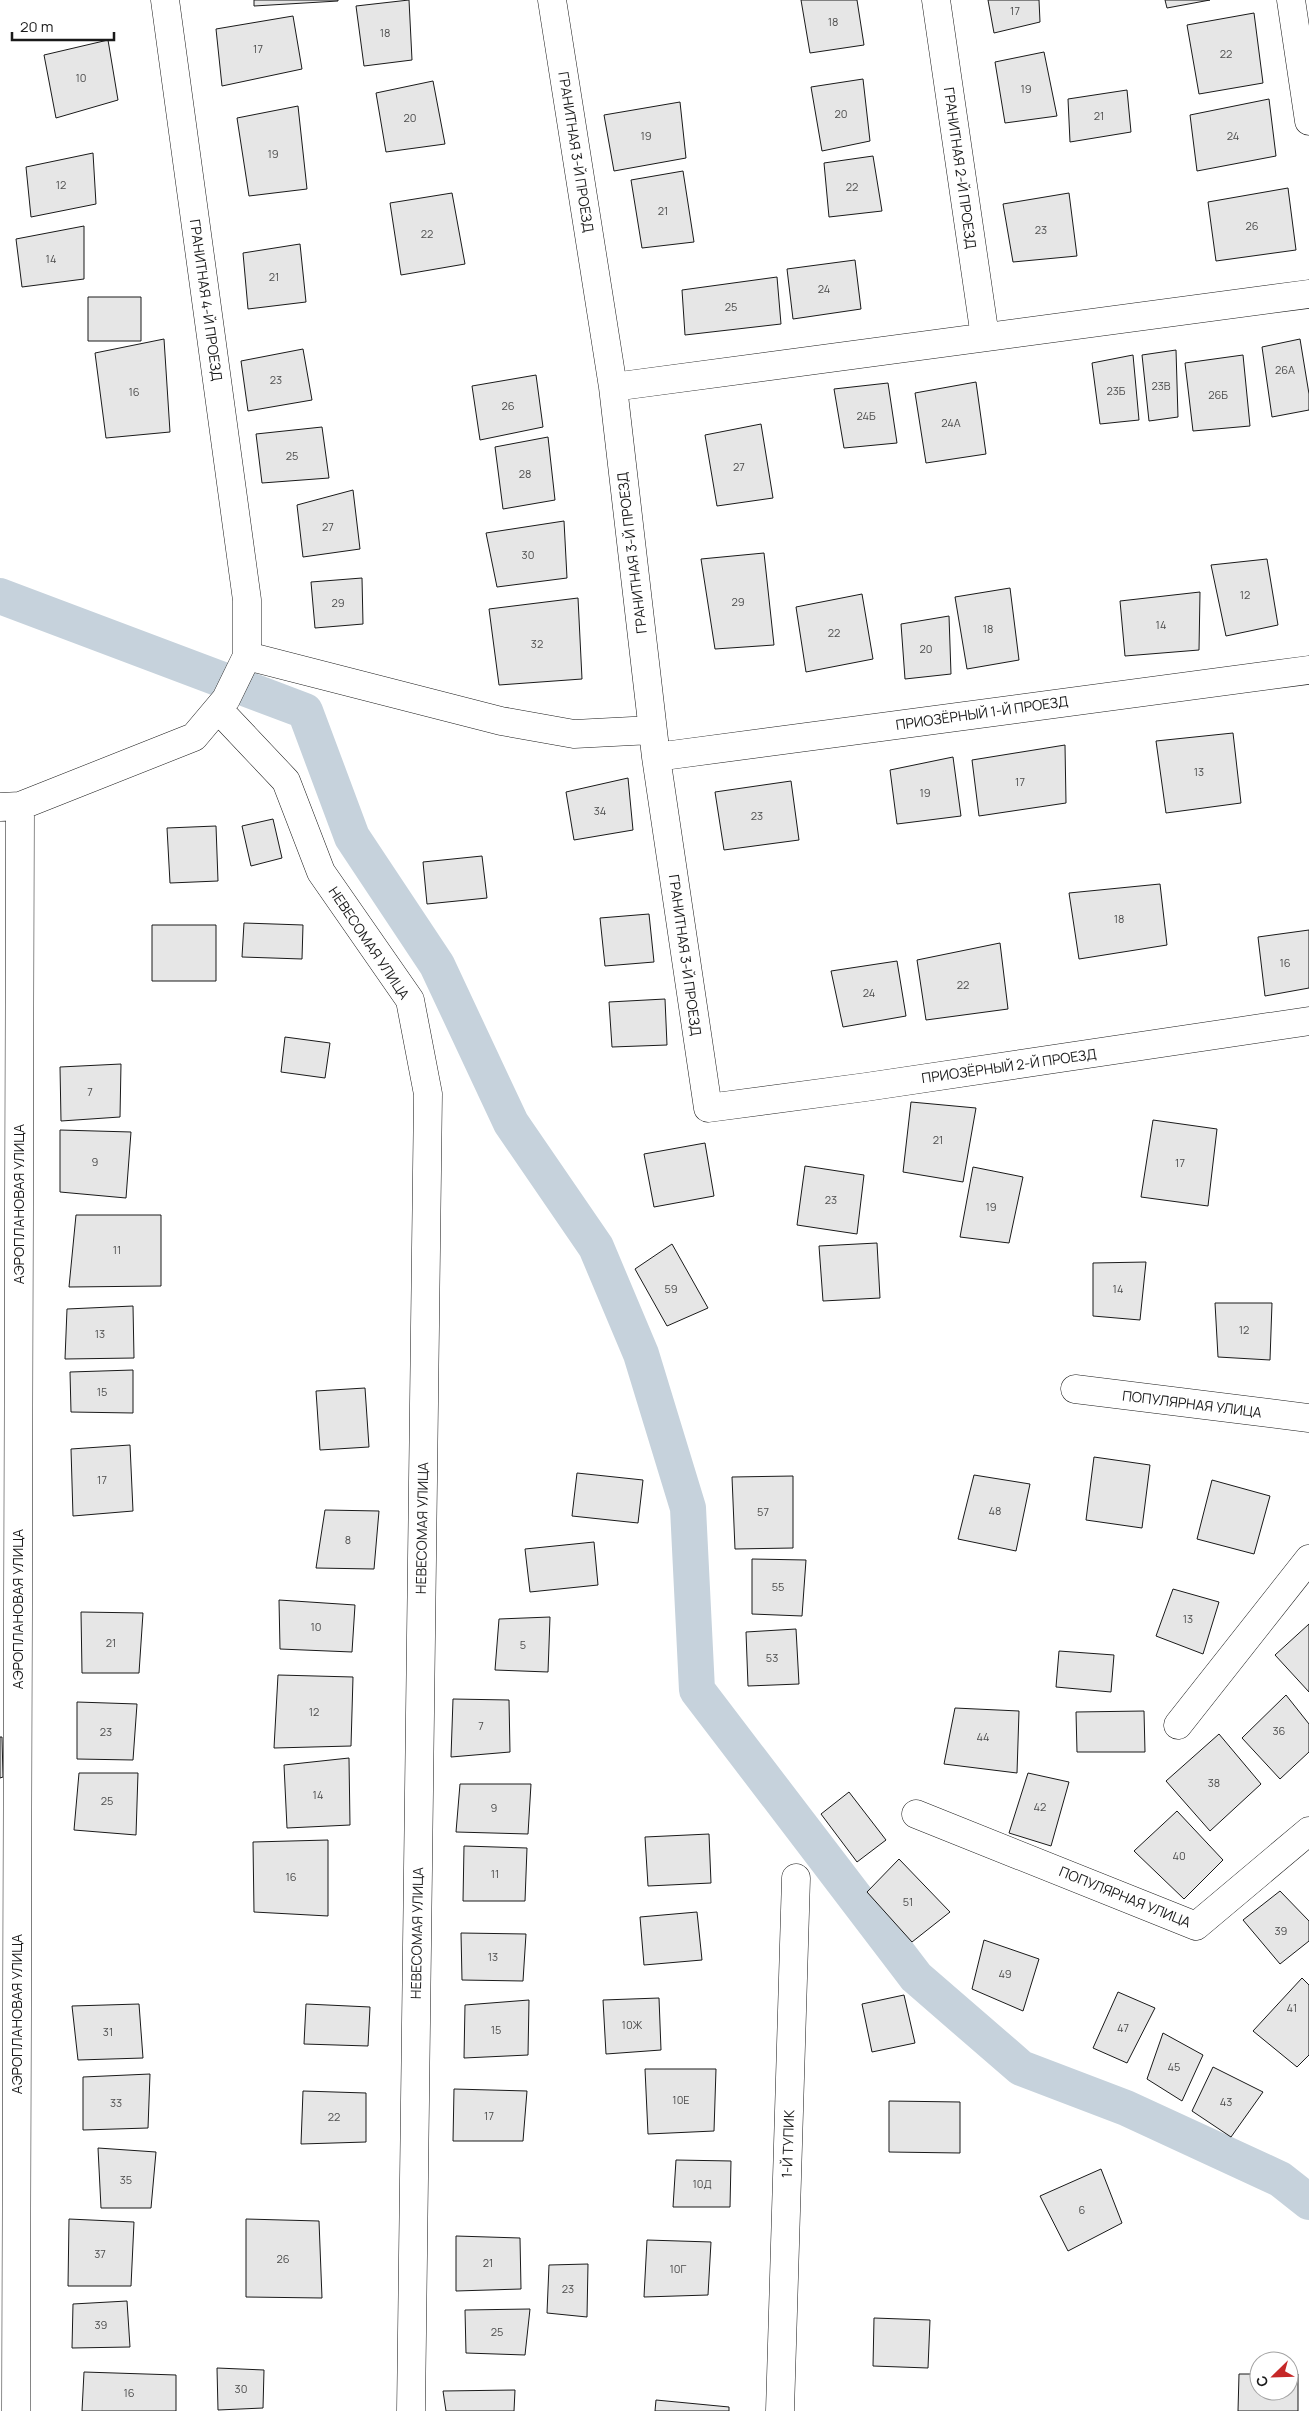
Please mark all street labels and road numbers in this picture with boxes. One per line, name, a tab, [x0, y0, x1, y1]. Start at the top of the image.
street label: ГРАНИТНАЯ 3-Й ПРОЕЗД	[554, 70, 599, 234]
street label: ГРАНИТНАЯ 2-Й ПРОЕЗД	[940, 86, 981, 250]
street label: ГРАНИТНАЯ 4-Й ПРОЕЗД	[186, 218, 227, 382]
street label: ГРАНИТНАЯ 3-Й ПРОЕЗД	[612, 471, 651, 635]
street label: ПРИОЗЁРНЫЙ 1-Й ПРОЕЗД	[895, 691, 1069, 734]
street label: ГРАНИТНАЯ 3-Й ПРОЕЗД	[665, 873, 706, 1037]
street label: НЕВЕСОМАЯ УЛИЦА	[325, 883, 414, 1003]
street label: ПРИОЗЁРНЫЙ 2-Й ПРОЕЗД	[920, 1044, 1098, 1087]
street label: АЭРОПЛАНОВАЯ УЛИЦА	[9, 1124, 28, 1284]
street label: ПОПУЛЯРНАЯ УЛИЦА	[1121, 1386, 1263, 1422]
street label: НЕВЕСОМАЯ УЛИЦА	[411, 1462, 432, 1594]
street label: АЭРОПЛАНОВАЯ УЛИЦА	[8, 1529, 27, 1689]
street label: ПОПУЛЯРНАЯ УЛИЦА	[1057, 1861, 1194, 1932]
street label: НЕВЕСОМАЯ УЛИЦА	[406, 1867, 427, 1999]
street label: АЭРОПЛАНОВАЯ УЛИЦА	[7, 1934, 26, 2094]
street label: 1-Й ТУПИК	[777, 2109, 798, 2178]

